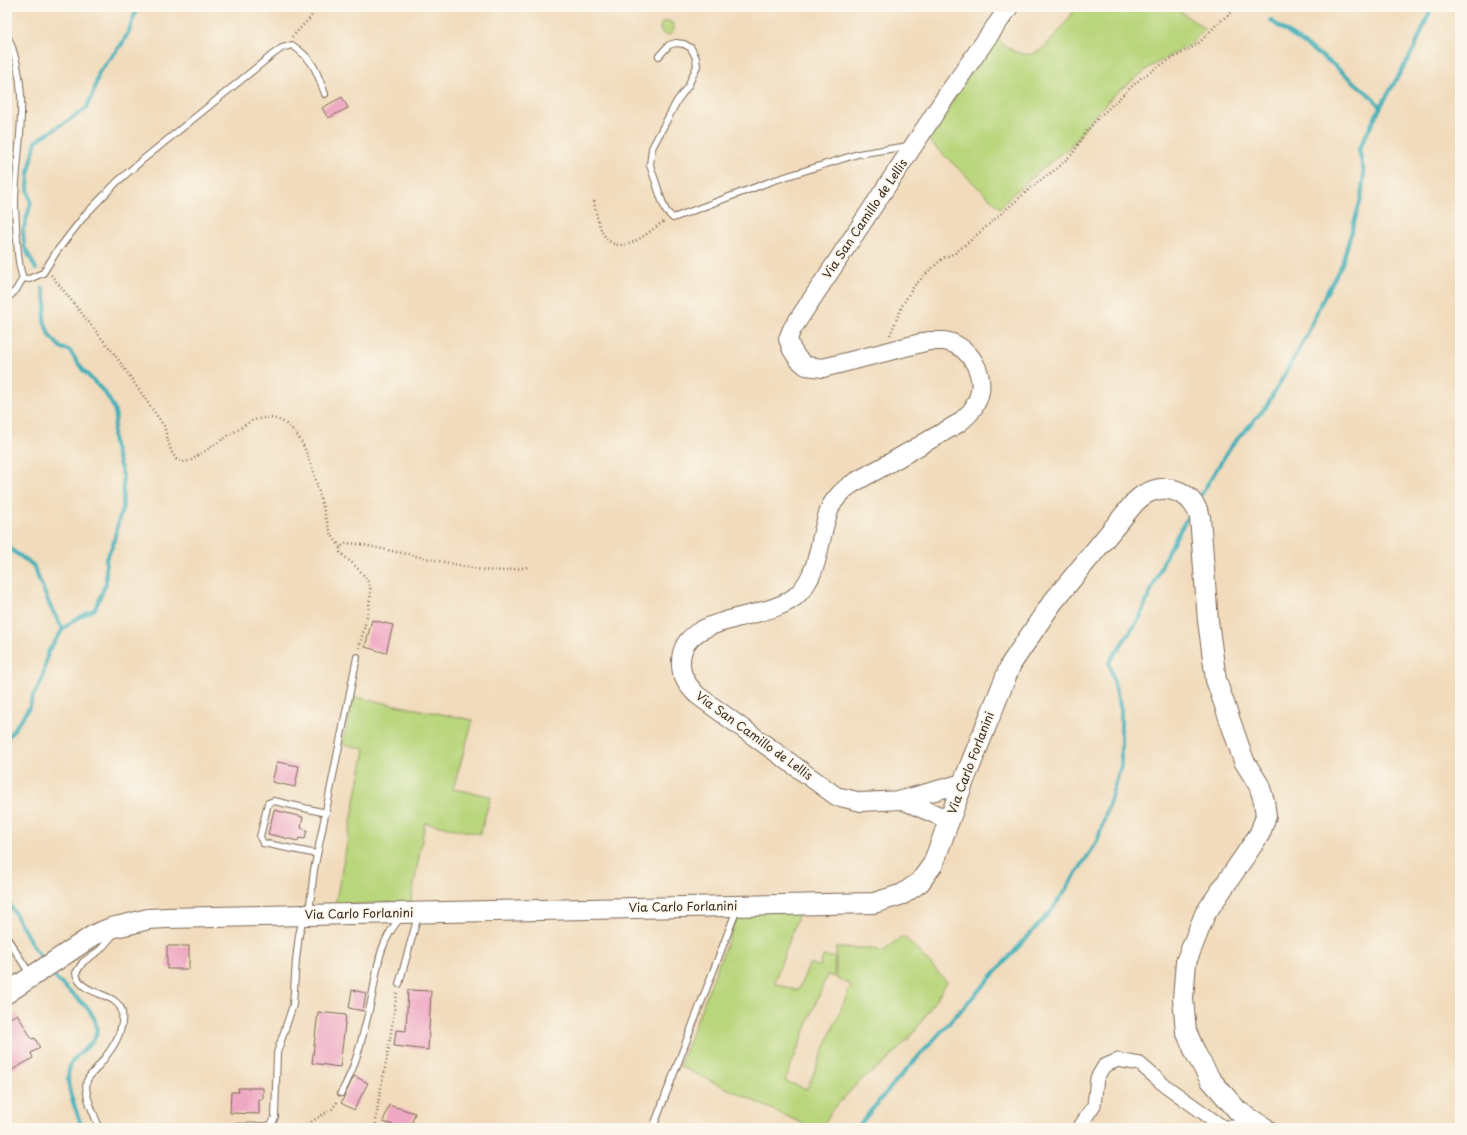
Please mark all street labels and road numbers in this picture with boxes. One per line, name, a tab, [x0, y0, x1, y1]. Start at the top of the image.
street label: Via San Camillo de Lellis	[817, 155, 911, 282]
street label: Via San Camillo de Lellis	[692, 686, 817, 784]
street label: Via Carlo Forlanini	[942, 709, 998, 817]
street label: Via Carlo Forlanini	[628, 896, 737, 916]
street label: Via Carlo Forlanini	[304, 903, 413, 923]

